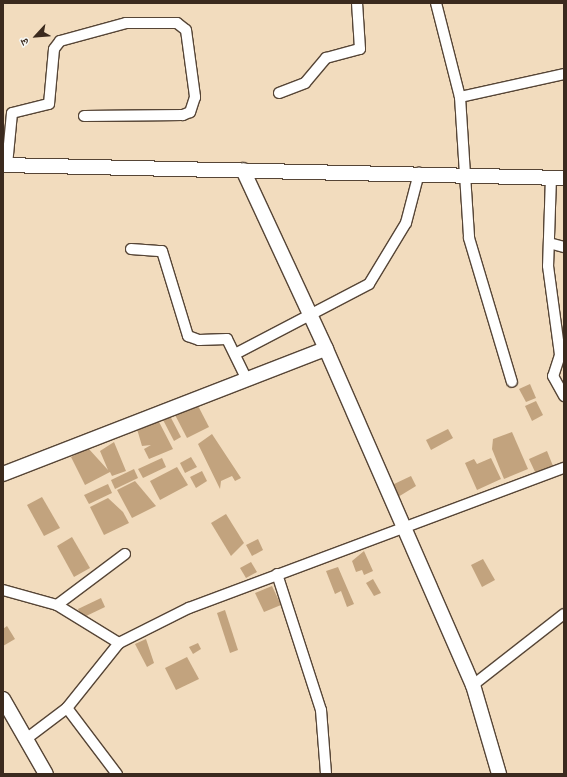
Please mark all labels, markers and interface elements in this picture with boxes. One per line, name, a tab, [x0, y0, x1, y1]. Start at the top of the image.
north arrow	[16, 16, 56, 56]
text: उ	[18, 36, 32, 47]

